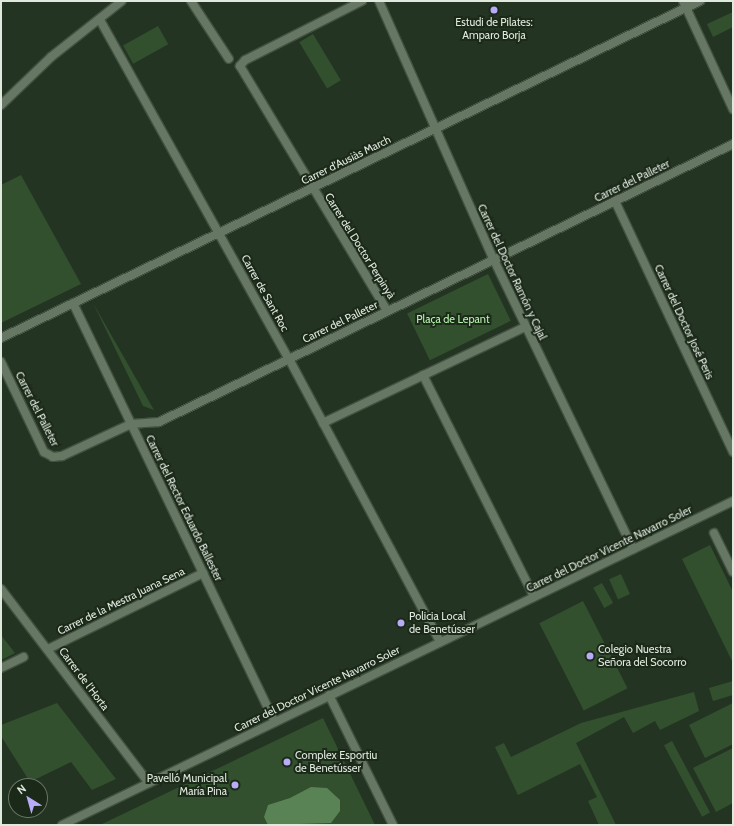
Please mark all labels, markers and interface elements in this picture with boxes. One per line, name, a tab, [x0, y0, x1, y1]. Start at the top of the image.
marker: Estudi de Pilates: Amparo Borja	[489, 5, 499, 15]
place label: Estudi de Pilates: Amparo Borja	[455, 16, 533, 42]
street label: Carrer d'Ausiàs March	[299, 133, 393, 187]
street label: Carrer del Palleter	[592, 157, 672, 205]
street label: Carrer del Doctor Perpinyà	[322, 191, 398, 301]
street label: Carrer del Doctor Ramón y Cajal	[475, 202, 549, 342]
street label: Carrer de Sant Roc	[238, 252, 292, 334]
street label: Carrer del Doctor José Peris	[652, 262, 716, 382]
street label: Carrer del Palleter	[300, 298, 380, 346]
park label: Plaça de Lepant	[416, 312, 490, 326]
street label: Carrer del Palleter	[12, 369, 62, 449]
street label: Carrer del Rector Eduardo Ballester	[143, 433, 225, 583]
street label: Carrer del Doctor Vicente Navarro Soler	[524, 503, 694, 595]
street label: Carrer de la Mestra Juana Sena	[55, 564, 187, 638]
place label: Policia Local de Benetússer	[409, 610, 475, 636]
marker: Policia Local de Benetússer	[396, 618, 406, 628]
street label: Carrer del Doctor Vicente Navarro Soler	[232, 643, 402, 735]
place label: Colegio Nuestra Señora del Socorro	[598, 643, 687, 669]
street label: Carrer de l’Horta	[56, 645, 112, 713]
marker: Colegio Nuestra Señora del Socorro	[585, 651, 595, 661]
place label: Complex Esportiu de Benetússer	[295, 749, 377, 775]
marker: Complex Esportiu de Benetússer	[282, 757, 292, 767]
place label: Pavelló Municipal María Pina	[147, 772, 227, 798]
north arrow	[8, 778, 48, 818]
marker: Pavelló Municipal María Pina	[230, 780, 240, 790]
text: N	[14, 781, 29, 797]

